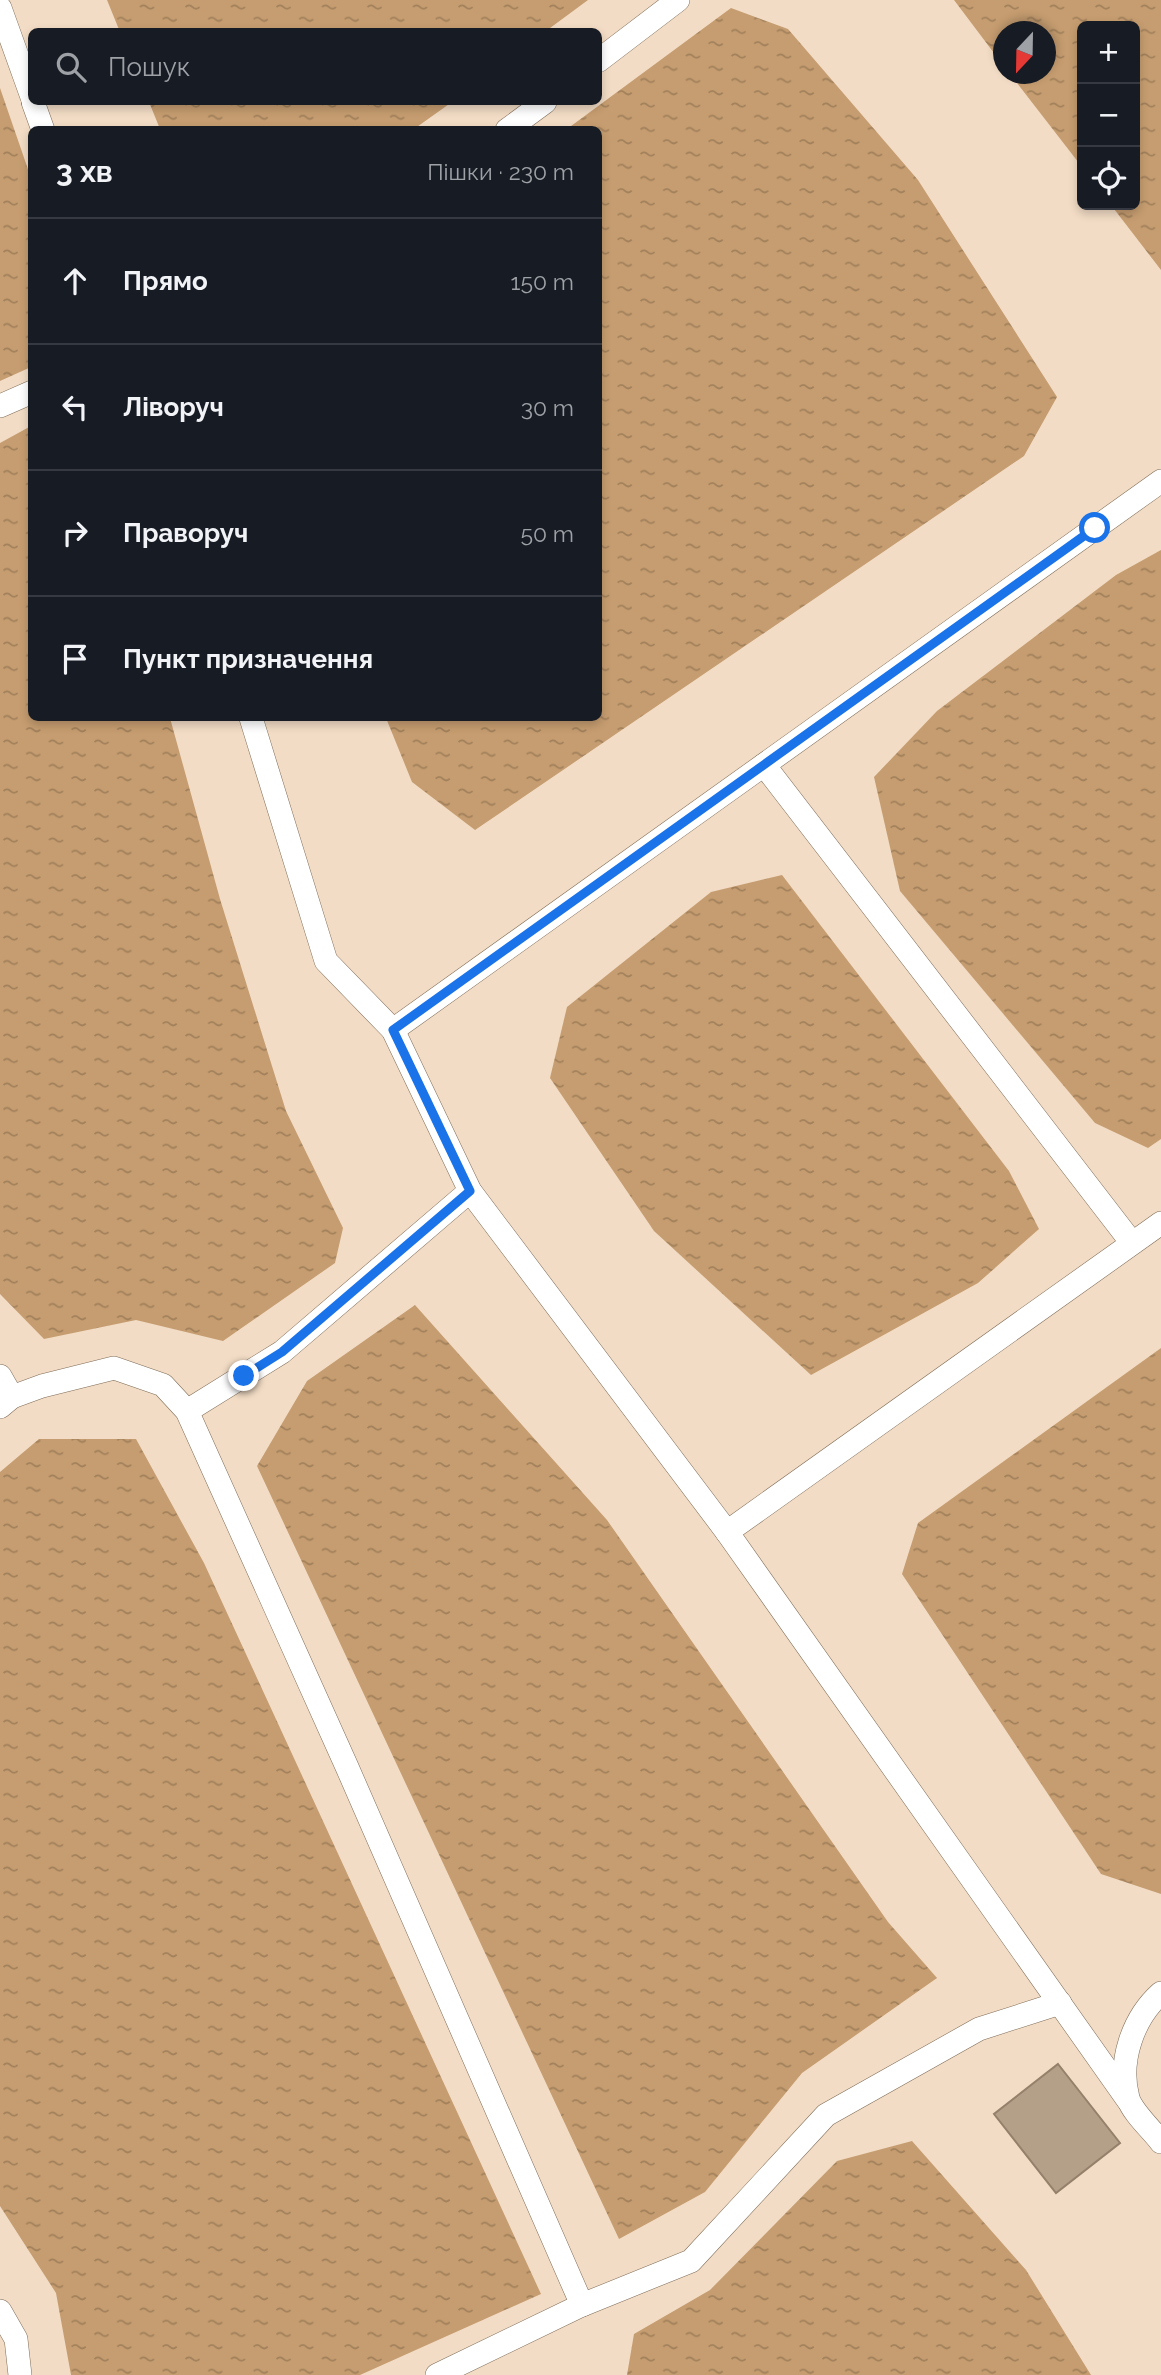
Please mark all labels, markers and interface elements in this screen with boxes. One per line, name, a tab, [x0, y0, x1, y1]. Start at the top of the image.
north arrow	[993, 21, 1056, 84]
map controls	[1077, 21, 1140, 210]
button: +	[1077, 21, 1140, 84]
search box	[28, 28, 602, 105]
icon: search	[52, 48, 90, 86]
text: Пошук	[108, 52, 190, 82]
button: −	[1077, 84, 1140, 147]
button: locate	[1077, 147, 1140, 210]
text: 3 хв	[56, 154, 113, 189]
text: Пішки · 230 m	[427, 158, 574, 185]
icon: ahead	[56, 262, 94, 300]
text: Прямо	[123, 266, 208, 296]
text: 150 m	[511, 268, 574, 295]
icon: left	[56, 388, 94, 426]
text: Ліворуч	[123, 392, 224, 422]
text: 30 m	[521, 394, 574, 421]
route start	[1079, 512, 1110, 543]
icon: right	[56, 514, 94, 552]
text: Праворуч	[123, 518, 248, 548]
text: 50 m	[520, 520, 574, 547]
icon: arrive	[56, 640, 94, 678]
text: Пункт призначення	[123, 644, 373, 674]
route end	[228, 1360, 259, 1391]

